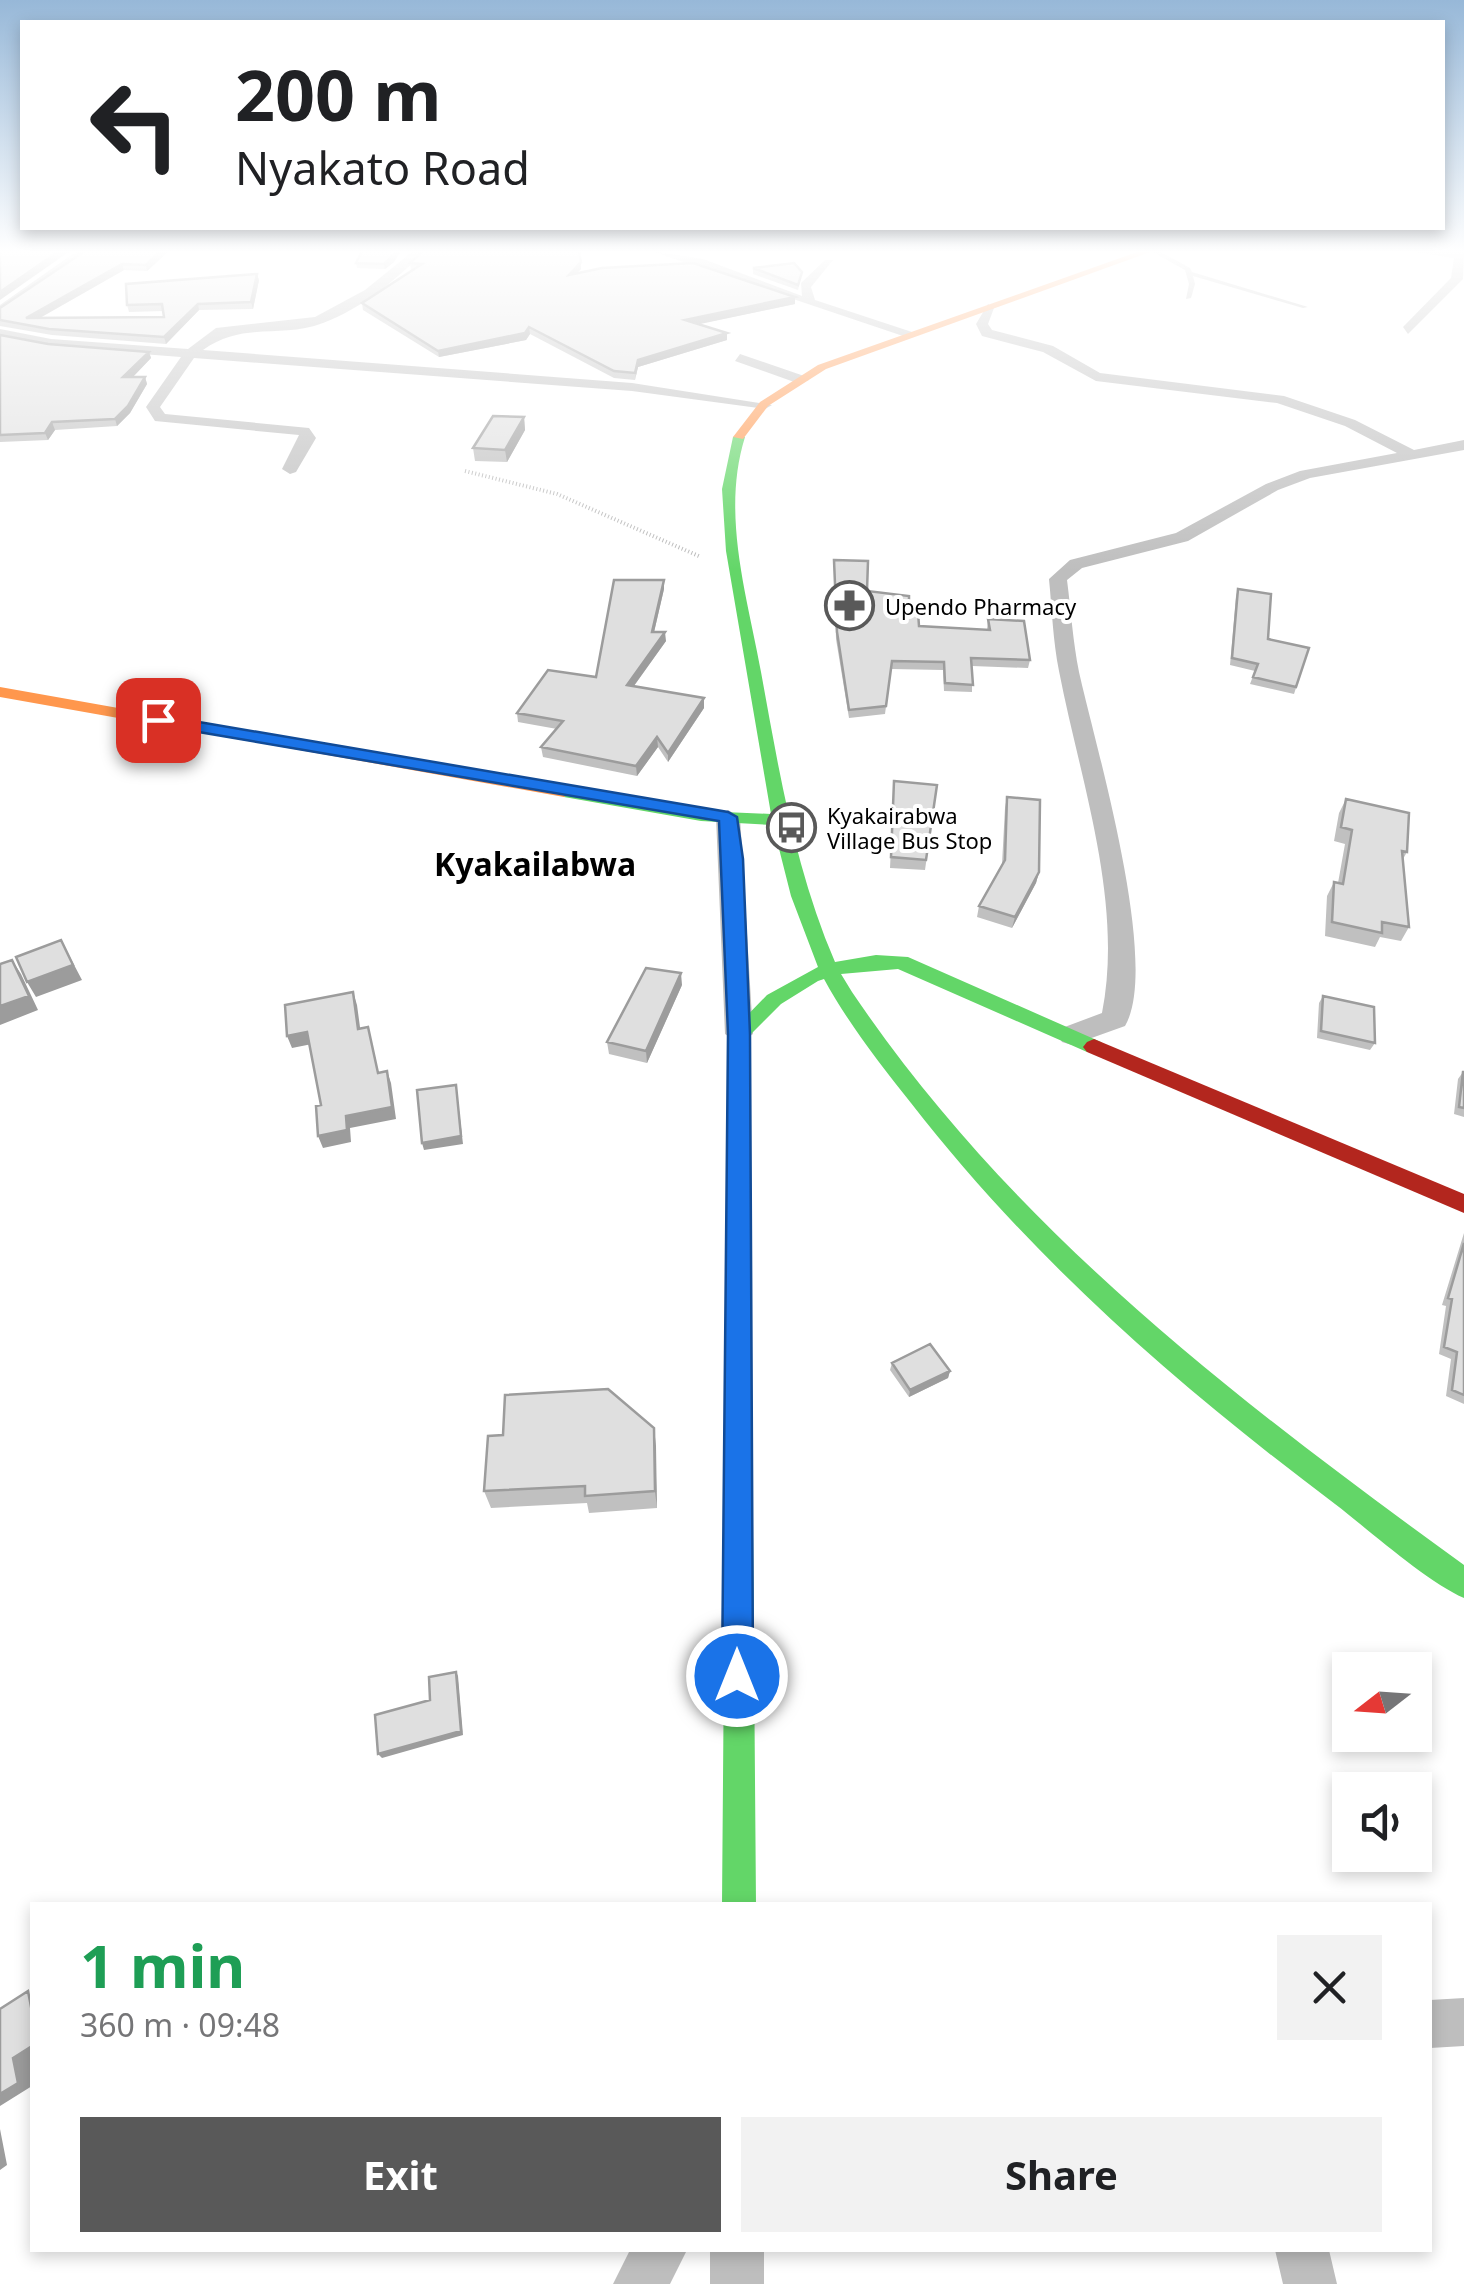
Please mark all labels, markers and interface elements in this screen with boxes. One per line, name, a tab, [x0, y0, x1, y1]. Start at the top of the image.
text: 200 m	[235, 46, 442, 142]
icon: left	[70, 60, 200, 190]
text: Nyakato Road	[235, 137, 530, 198]
pharmacy icon: Upendo Pharmacy	[824, 580, 876, 632]
place label: Upendo Pharmacy	[885, 591, 1077, 621]
pin	[116, 678, 201, 763]
icon: arrive	[131, 693, 186, 748]
place label: Kyakairabwa Village Bus Stop	[827, 800, 992, 855]
bus stop icon: Kyakairabwa Village Bus Stop	[766, 802, 818, 854]
district label: Kyakailabwa	[434, 842, 636, 885]
position arrow	[685, 1624, 789, 1728]
north arrow	[1332, 1652, 1432, 1752]
map controls	[1332, 1652, 1432, 1872]
button: sound	[1332, 1772, 1432, 1872]
text: 1 min	[80, 1924, 245, 2006]
button: close	[1277, 1935, 1382, 2040]
text: 360 m · 09:48	[80, 2003, 280, 2046]
button: Exit	[80, 2117, 721, 2232]
button: Share	[741, 2117, 1382, 2232]

